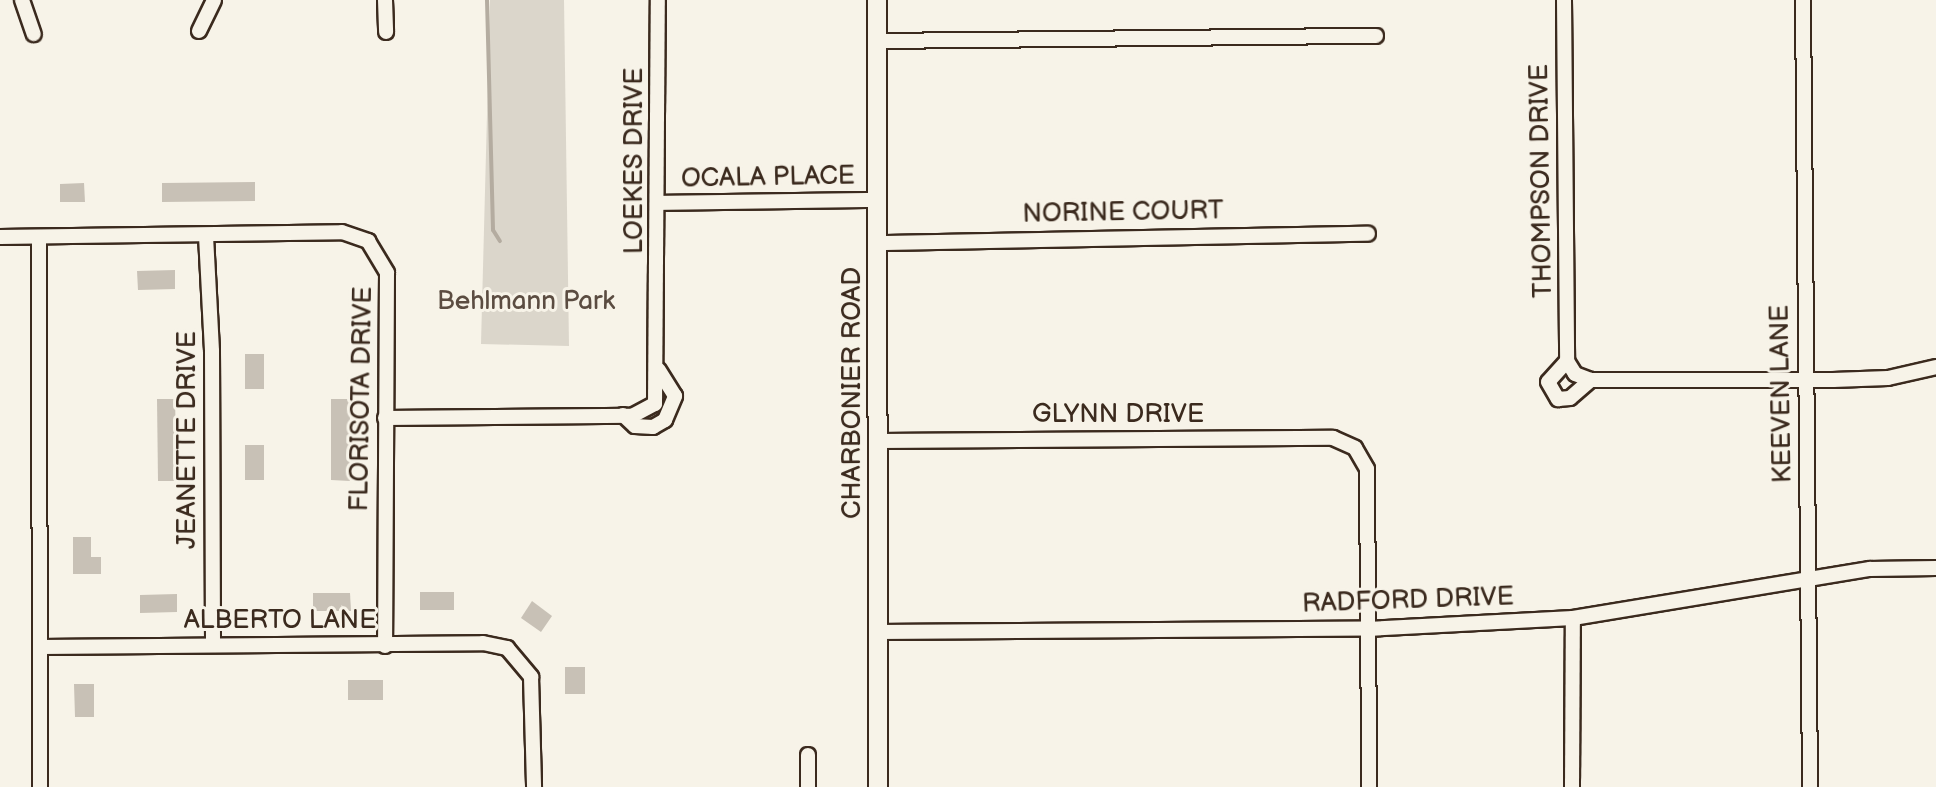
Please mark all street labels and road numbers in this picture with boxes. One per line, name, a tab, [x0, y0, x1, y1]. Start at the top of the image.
street label: THOMPSON DRIVE	[1524, 64, 1560, 298]
street label: LOEKES DRIVE	[619, 68, 651, 254]
street label: OCALA PLACE	[681, 161, 855, 195]
street label: NORINE COURT	[1022, 196, 1224, 230]
street label: CHARBONIER ROAD	[837, 267, 869, 519]
street label: FLORISOTA DRIVE	[344, 286, 380, 512]
street label: KEEVEN LANE	[1765, 305, 1799, 483]
street label: JEANETTE DRIVE	[172, 331, 204, 549]
street label: GLYNN DRIVE	[1032, 399, 1204, 431]
street label: RADFORD DRIVE	[1302, 582, 1514, 620]
street label: ALBERTO LANE	[184, 605, 376, 637]

